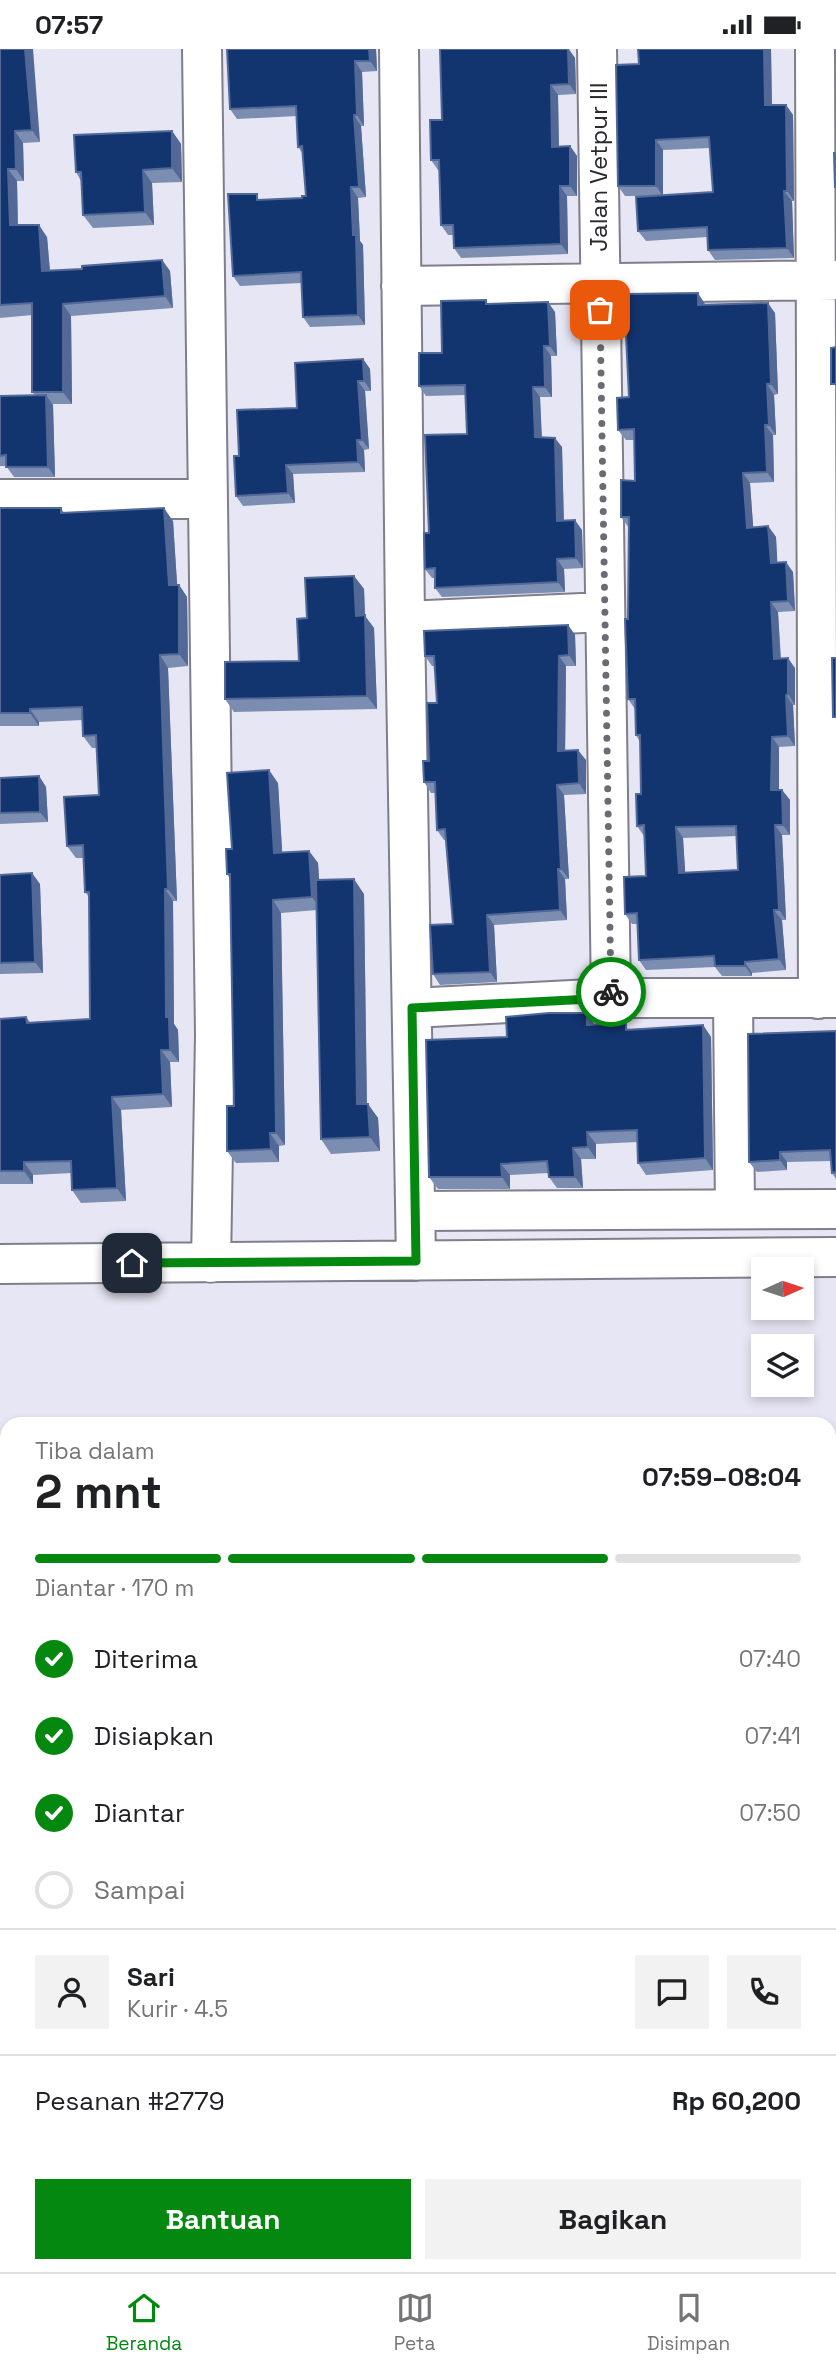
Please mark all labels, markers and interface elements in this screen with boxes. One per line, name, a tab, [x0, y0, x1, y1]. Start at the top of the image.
text: 07:57	[35, 8, 103, 42]
street label: Jalan Vetpur III	[583, 82, 614, 252]
pin	[570, 280, 630, 340]
icon: bag	[581, 291, 619, 329]
courier	[576, 957, 646, 1027]
icon: bike	[592, 973, 630, 1011]
pin	[102, 1233, 162, 1293]
icon: home	[113, 1244, 151, 1282]
north arrow	[751, 1257, 814, 1319]
map controls	[751, 1257, 814, 1397]
button: layers	[751, 1334, 814, 1397]
text: Tiba dalam	[35, 1436, 155, 1466]
text: 07:59–08:04	[642, 1460, 801, 1494]
text: 2 mnt	[35, 1463, 162, 1521]
text: Diantar · 170 m	[35, 1573, 194, 1603]
icon: check	[35, 1640, 73, 1678]
text: Diterima	[94, 1642, 198, 1676]
text: 07:40	[739, 1644, 801, 1674]
icon: check	[35, 1717, 73, 1755]
text: Disiapkan	[94, 1719, 214, 1753]
text: 07:41	[744, 1721, 801, 1751]
icon: check	[35, 1794, 73, 1832]
text: Diantar	[94, 1796, 185, 1830]
text: 07:50	[739, 1798, 801, 1828]
text: Sampai	[94, 1873, 185, 1907]
button: person	[35, 1955, 109, 2029]
button: chat	[635, 1955, 709, 2029]
button: phone	[727, 1955, 801, 2029]
text: Sari	[127, 1960, 175, 1994]
text: Kurir · 4.5	[127, 1994, 228, 2024]
text: Pesanan #2779	[35, 2084, 225, 2118]
text: Rp 60,200	[672, 2084, 801, 2118]
button: Bantuan	[35, 2179, 411, 2259]
button: Bagikan	[425, 2179, 801, 2259]
tab: Beranda	[106, 2289, 182, 2356]
tab: Peta	[394, 2289, 435, 2356]
tab: Disimpan	[647, 2289, 730, 2356]

